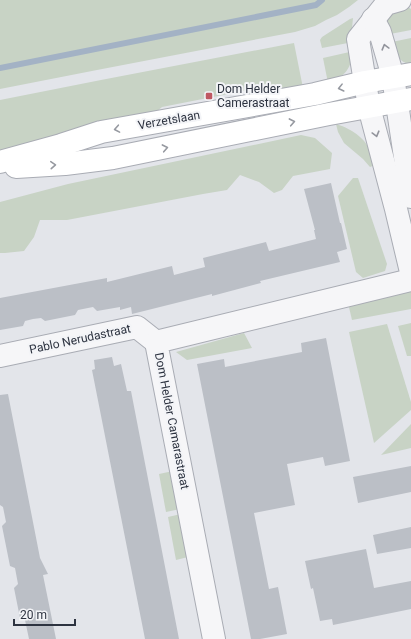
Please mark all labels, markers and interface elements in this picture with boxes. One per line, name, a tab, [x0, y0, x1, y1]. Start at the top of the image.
one-way arrow	[381, 44, 390, 51]
place label: Dom Helder Camerastraat	[217, 82, 290, 110]
one-way arrow	[338, 83, 344, 91]
marker: Dom Helder Camerastraat	[204, 91, 214, 101]
street label: Verzetslaan	[137, 108, 201, 132]
one-way arrow	[289, 118, 295, 126]
one-way arrow	[114, 125, 120, 133]
one-way arrow	[371, 130, 380, 137]
one-way arrow	[162, 144, 168, 152]
one-way arrow	[50, 160, 56, 169]
street label: Pablo Nerudastraat	[28, 321, 132, 357]
street label: Dom Helder Camarastraat	[152, 351, 192, 491]
scale bar	[14, 601, 75, 627]
text: 20 m	[20, 608, 47, 622]

